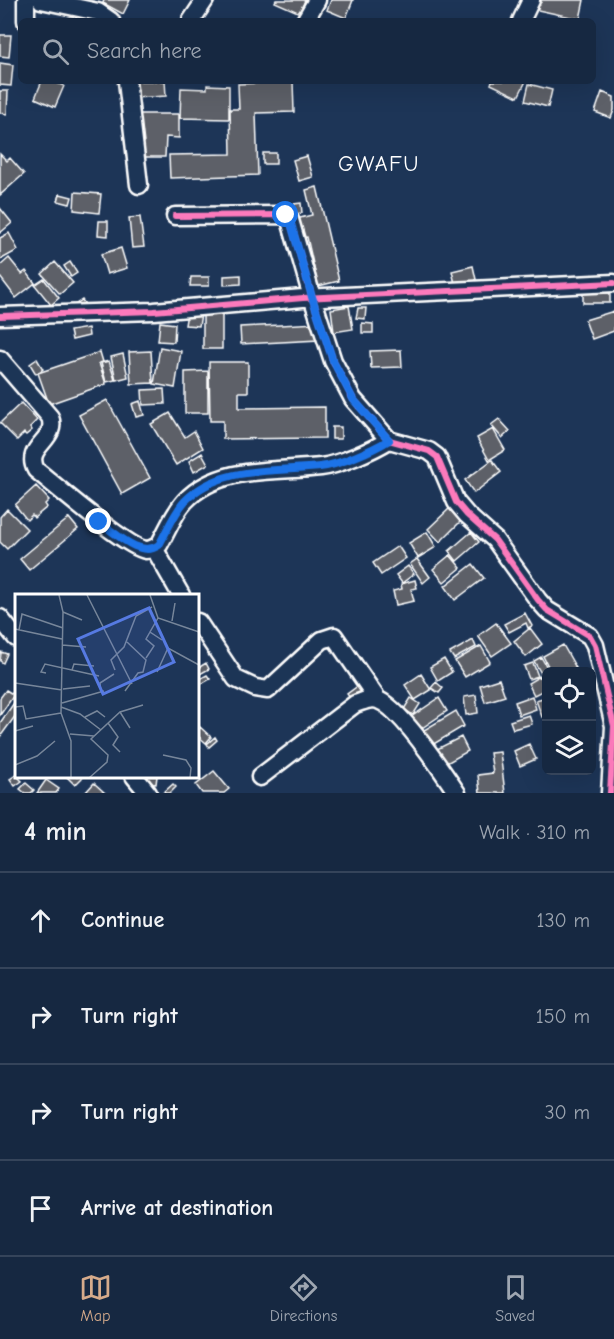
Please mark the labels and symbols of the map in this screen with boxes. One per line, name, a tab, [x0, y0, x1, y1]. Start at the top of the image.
district label: GWAFU	[338, 151, 420, 177]
route start	[272, 201, 298, 227]
route end	[85, 508, 111, 534]
inset map	[15, 594, 200, 778]

